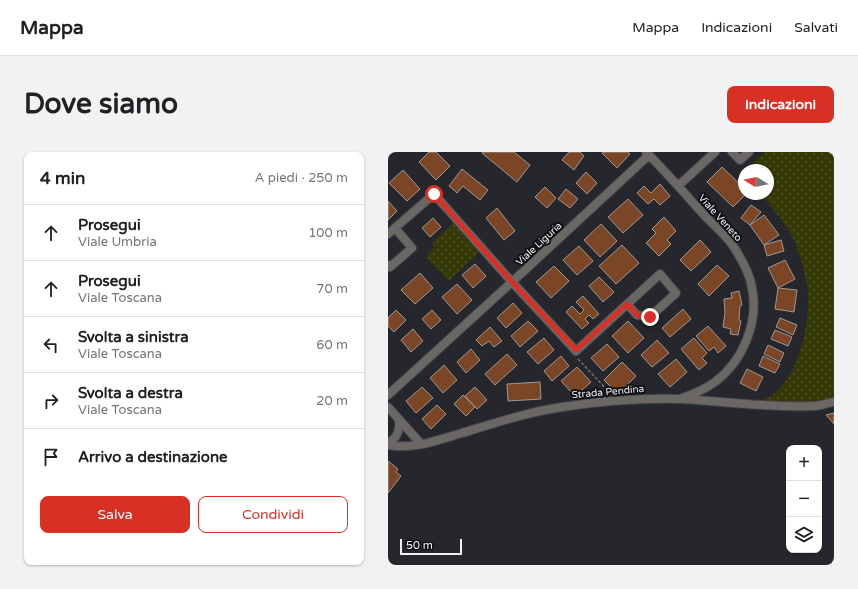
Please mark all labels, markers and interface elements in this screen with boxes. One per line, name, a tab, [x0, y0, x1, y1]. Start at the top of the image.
text: Mappa	[20, 17, 84, 39]
text: Mappa	[632, 19, 679, 36]
text: Indicazioni	[701, 19, 772, 36]
text: Salvati	[794, 19, 838, 36]
button: Indicazioni	[727, 86, 834, 123]
text: Dove siamo	[24, 87, 178, 121]
north arrow	[738, 164, 774, 200]
text: 4 min	[40, 168, 85, 189]
text: A piedi · 250 m	[255, 170, 348, 186]
route start	[425, 185, 443, 203]
street label: Viale Veneto	[696, 192, 744, 244]
text: Prosegui	[78, 216, 141, 234]
street label: Viale Liguria	[514, 220, 564, 268]
icon: ahead	[40, 222, 62, 244]
text: 100 m	[308, 225, 348, 241]
text: Viale Umbria	[78, 234, 157, 250]
text: Prosegui	[78, 272, 141, 290]
icon: ahead	[40, 278, 62, 300]
text: 70 m	[316, 281, 348, 297]
text: Viale Toscana	[78, 290, 162, 306]
route end	[641, 308, 659, 326]
text: Svolta a sinistra	[78, 328, 189, 346]
icon: left	[40, 334, 62, 356]
text: 60 m	[316, 337, 348, 353]
text: Viale Toscana	[78, 346, 162, 362]
street label: Strada Pendina	[571, 383, 645, 401]
text: Svolta a destra	[78, 384, 183, 402]
icon: right	[40, 390, 62, 412]
text: 20 m	[316, 393, 348, 409]
text: Viale Toscana	[78, 402, 162, 418]
map controls	[786, 445, 822, 553]
button: +	[786, 445, 822, 481]
icon: arrive	[40, 446, 62, 468]
text: Arrivo a destinazione	[78, 448, 228, 466]
button: −	[786, 481, 822, 517]
button: Salva	[40, 496, 190, 533]
button: Condividi	[198, 496, 348, 533]
button: layers	[786, 517, 822, 553]
scale bar	[400, 537, 462, 556]
text: 50 m	[406, 539, 433, 552]

